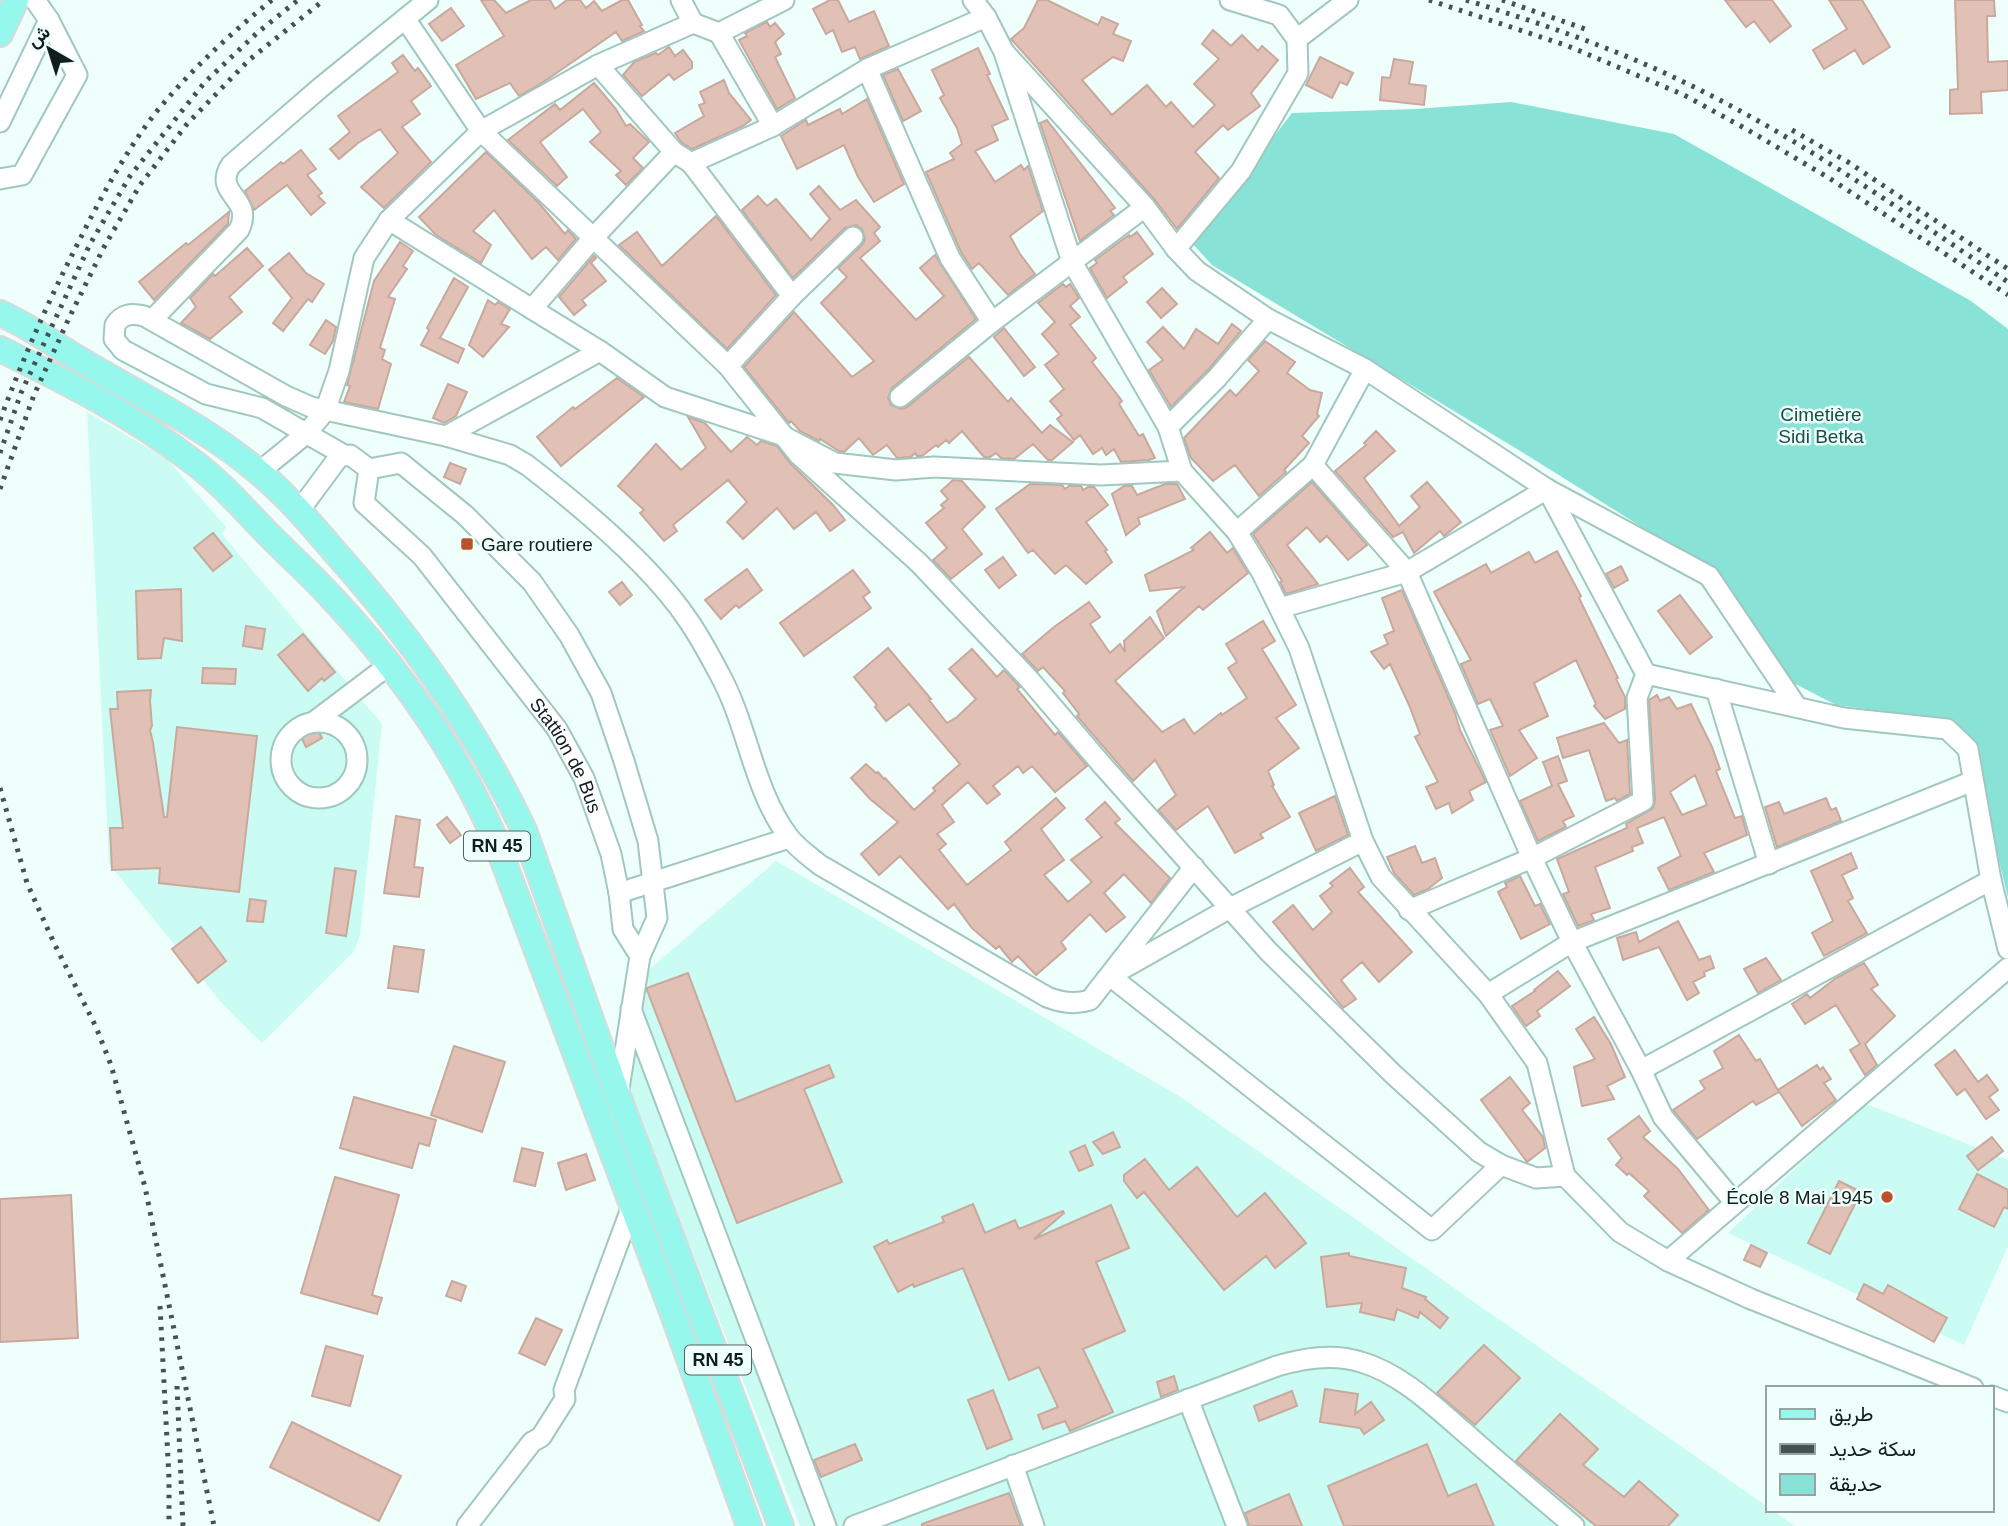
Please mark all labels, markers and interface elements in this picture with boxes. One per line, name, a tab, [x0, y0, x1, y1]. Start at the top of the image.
north arrow	[14, 14, 84, 84]
text: ش	[23, 21, 55, 52]
park label: Cimetière Sidi Betka	[1778, 404, 1864, 447]
place label: Gare routiere	[481, 534, 593, 555]
marker: Gare routiere	[459, 536, 475, 552]
street label: Stattion de Bus	[526, 694, 606, 816]
road number: RN 45	[464, 832, 530, 860]
place label: École 8 Mai 1945	[1726, 1187, 1873, 1208]
marker: École 8 Mai 1945	[1879, 1189, 1895, 1205]
road number: RN 45	[685, 1345, 751, 1374]
legend	[1766, 1386, 1994, 1512]
text: طريق	[1829, 1402, 1874, 1427]
text: سكة حديد	[1829, 1437, 1916, 1461]
text: حديقة	[1829, 1472, 1882, 1496]

